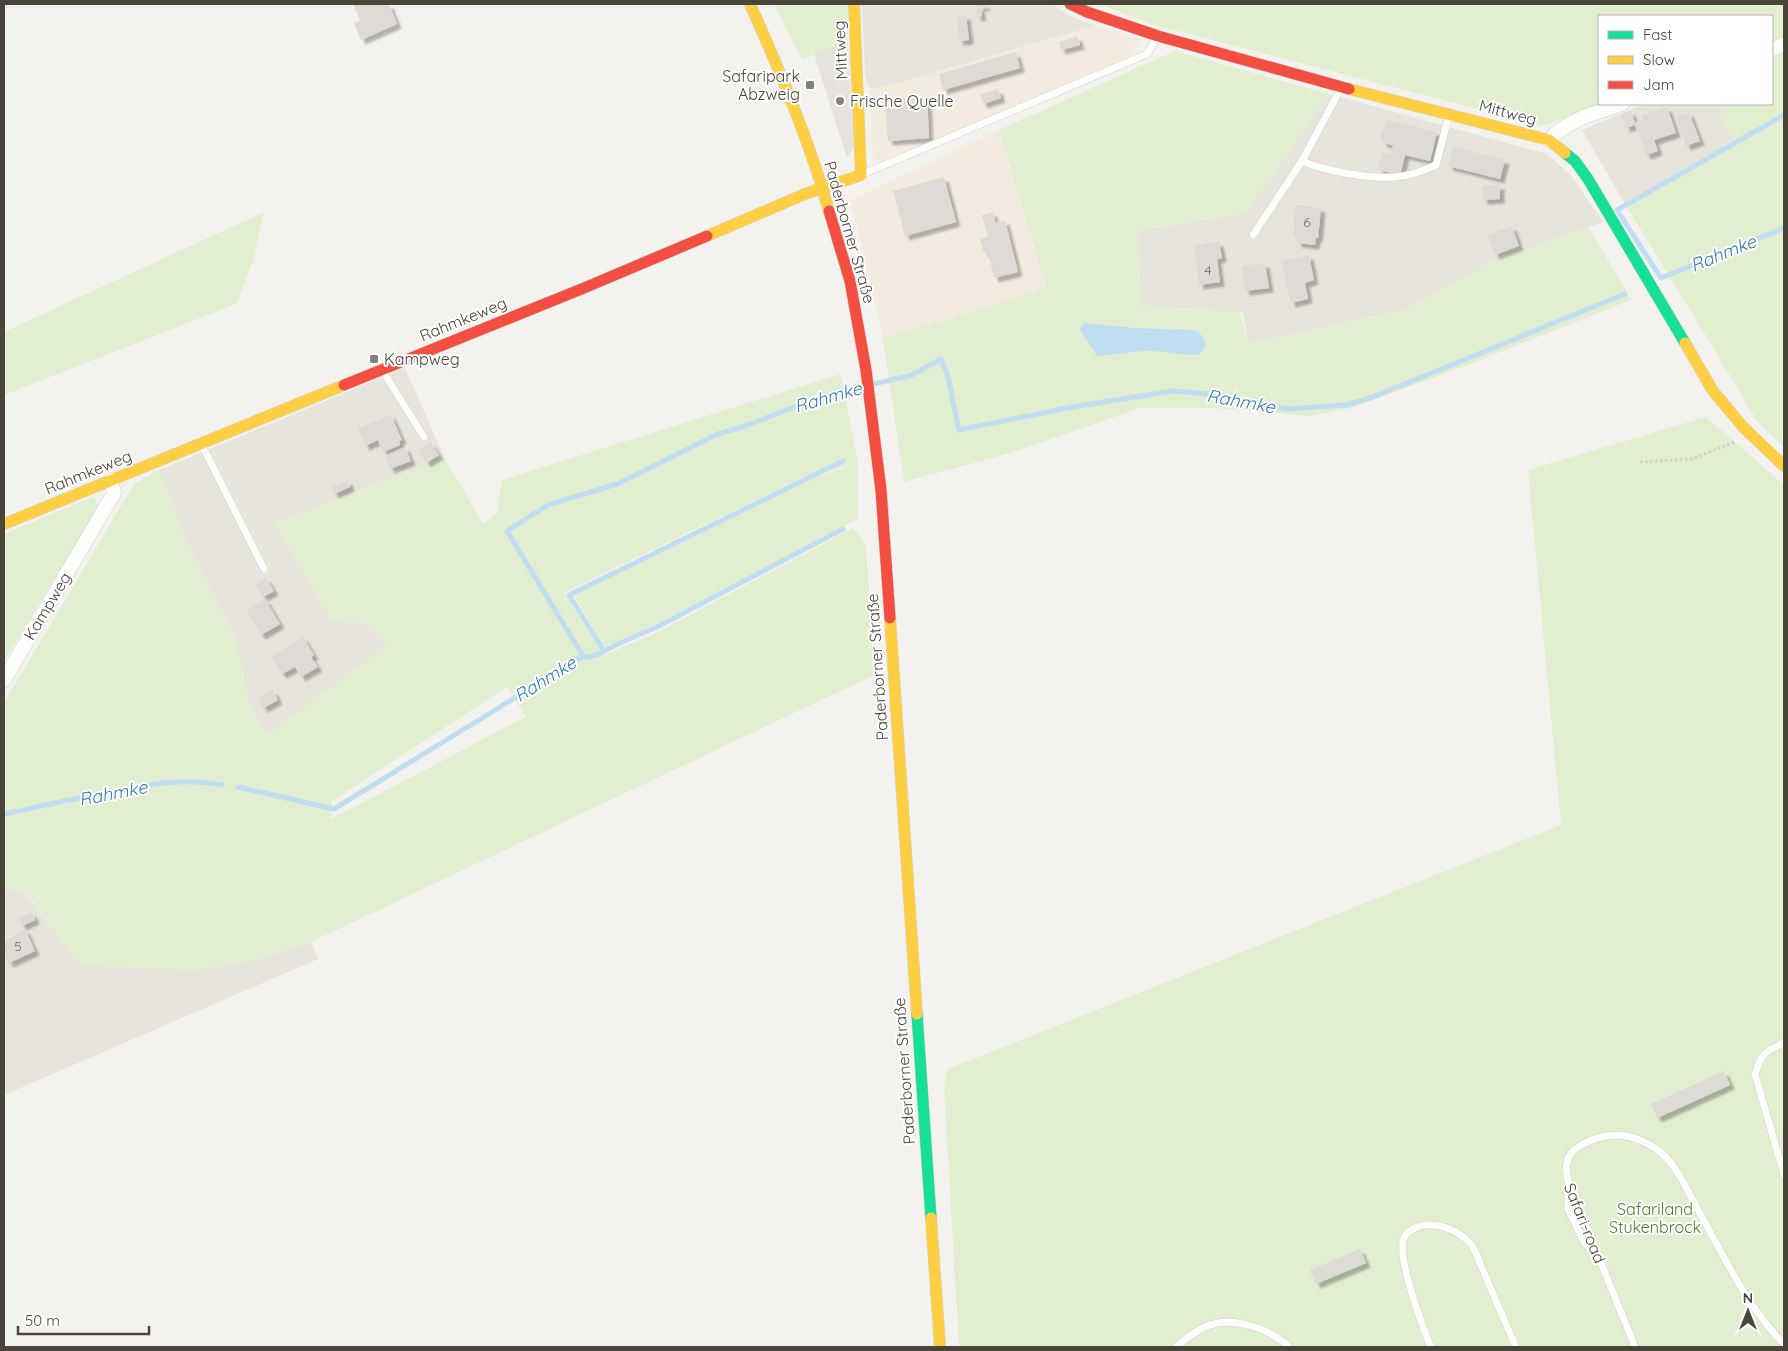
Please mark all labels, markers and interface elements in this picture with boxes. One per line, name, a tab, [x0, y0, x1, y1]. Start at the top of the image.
legend	[1598, 15, 1773, 105]
street label: Mittweg	[828, 20, 852, 80]
text: Fast	[1643, 25, 1672, 44]
text: Slow	[1643, 50, 1675, 69]
place label: Safaripark Abzweig	[722, 66, 800, 104]
text: Jam	[1643, 75, 1674, 94]
marker: Safaripark Abzweig	[804, 79, 816, 91]
place label: Frische Quelle	[850, 91, 954, 111]
marker: Frische Quelle	[834, 95, 846, 107]
street label: Mittweg	[1477, 95, 1539, 129]
street label: Paderborner Straße	[820, 158, 880, 306]
house number: 6	[1303, 213, 1311, 231]
water label: Rahmke	[1687, 229, 1760, 277]
house number: 4	[1204, 261, 1212, 279]
street label: Rahmkeweg	[416, 292, 510, 346]
place label: Kampweg	[384, 349, 460, 369]
marker: Kampweg	[368, 353, 380, 365]
water label: Rahmke	[792, 376, 865, 418]
water label: Rahmke	[1205, 384, 1278, 418]
street label: Rahmkeweg	[41, 445, 135, 499]
street label: Kampweg	[19, 568, 75, 644]
street label: Paderborner Straße	[862, 593, 892, 741]
water label: Rahmke	[510, 651, 581, 707]
water label: Rahmke	[77, 775, 150, 811]
house number: 5	[14, 937, 22, 955]
street label: Paderborner Straße	[889, 997, 919, 1145]
street label: Safari-road	[1560, 1180, 1610, 1266]
park label: Safariland Stukenbrock	[1609, 1199, 1701, 1237]
north arrow	[1723, 1286, 1773, 1336]
text: N	[1743, 1289, 1753, 1307]
scale bar	[18, 1304, 149, 1336]
text: 50 m	[25, 1311, 60, 1330]

